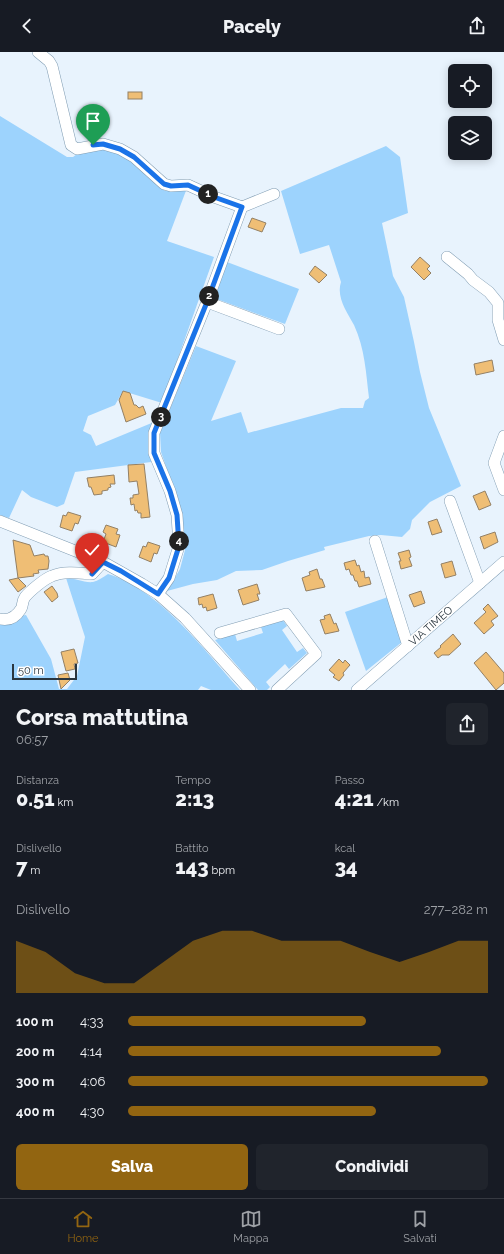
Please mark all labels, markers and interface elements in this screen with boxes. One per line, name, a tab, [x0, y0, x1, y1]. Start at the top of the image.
icon: back	[16, 15, 38, 37]
icon: share	[466, 15, 488, 37]
text: Pacely	[223, 16, 281, 37]
map controls	[448, 64, 492, 160]
button: locate	[448, 64, 492, 108]
pin	[76, 104, 110, 145]
icon: arrive	[82, 110, 104, 132]
button: layers	[448, 116, 492, 160]
pin: 1	[198, 184, 218, 204]
text: 1	[205, 187, 211, 200]
pin: 2	[199, 286, 219, 306]
text: 2	[206, 289, 212, 302]
pin: 3	[151, 407, 171, 427]
text: 3	[158, 410, 164, 423]
pin: 4	[169, 531, 189, 551]
pin	[75, 533, 109, 574]
text: 4	[176, 534, 182, 547]
icon: check	[81, 539, 103, 561]
street label: VIA TIMEO	[406, 603, 456, 649]
scale bar	[12, 662, 77, 681]
text: 50 m	[18, 664, 44, 677]
button: share	[446, 703, 488, 745]
text: Corsa mattutina	[16, 704, 188, 730]
text: 06:57	[16, 732, 48, 747]
text: Distanza	[16, 774, 59, 787]
text: Tempo	[175, 774, 211, 787]
text: Passo	[335, 774, 365, 787]
text: 0.51	[16, 787, 55, 811]
text: 2:13	[175, 787, 214, 811]
text: 4:21	[335, 787, 374, 811]
text: km	[55, 796, 73, 809]
text: /km	[374, 796, 399, 809]
text: Dislivello	[16, 842, 62, 855]
text: Battito	[175, 842, 209, 855]
text: kcal	[335, 842, 355, 855]
text: 7	[16, 855, 28, 879]
text: 143	[175, 855, 209, 879]
text: 34	[335, 855, 358, 879]
text: m	[28, 864, 40, 877]
text: bpm	[209, 864, 235, 877]
text: Dislivello	[16, 902, 70, 917]
text: 277–282 m	[424, 902, 488, 917]
text: 100 m	[16, 1014, 54, 1029]
text: 4:33	[80, 1014, 103, 1029]
text: 200 m	[16, 1044, 55, 1059]
text: 4:14	[80, 1044, 102, 1059]
text: 300 m	[16, 1074, 54, 1089]
text: 4:06	[80, 1074, 105, 1089]
text: 400 m	[16, 1104, 55, 1119]
text: 4:30	[80, 1104, 104, 1119]
button: Salva	[16, 1144, 248, 1190]
button: Condividi	[256, 1144, 488, 1190]
tab: Home	[67, 1208, 99, 1245]
tab: Mappa	[233, 1208, 269, 1245]
tab: Salvati	[403, 1208, 437, 1245]

